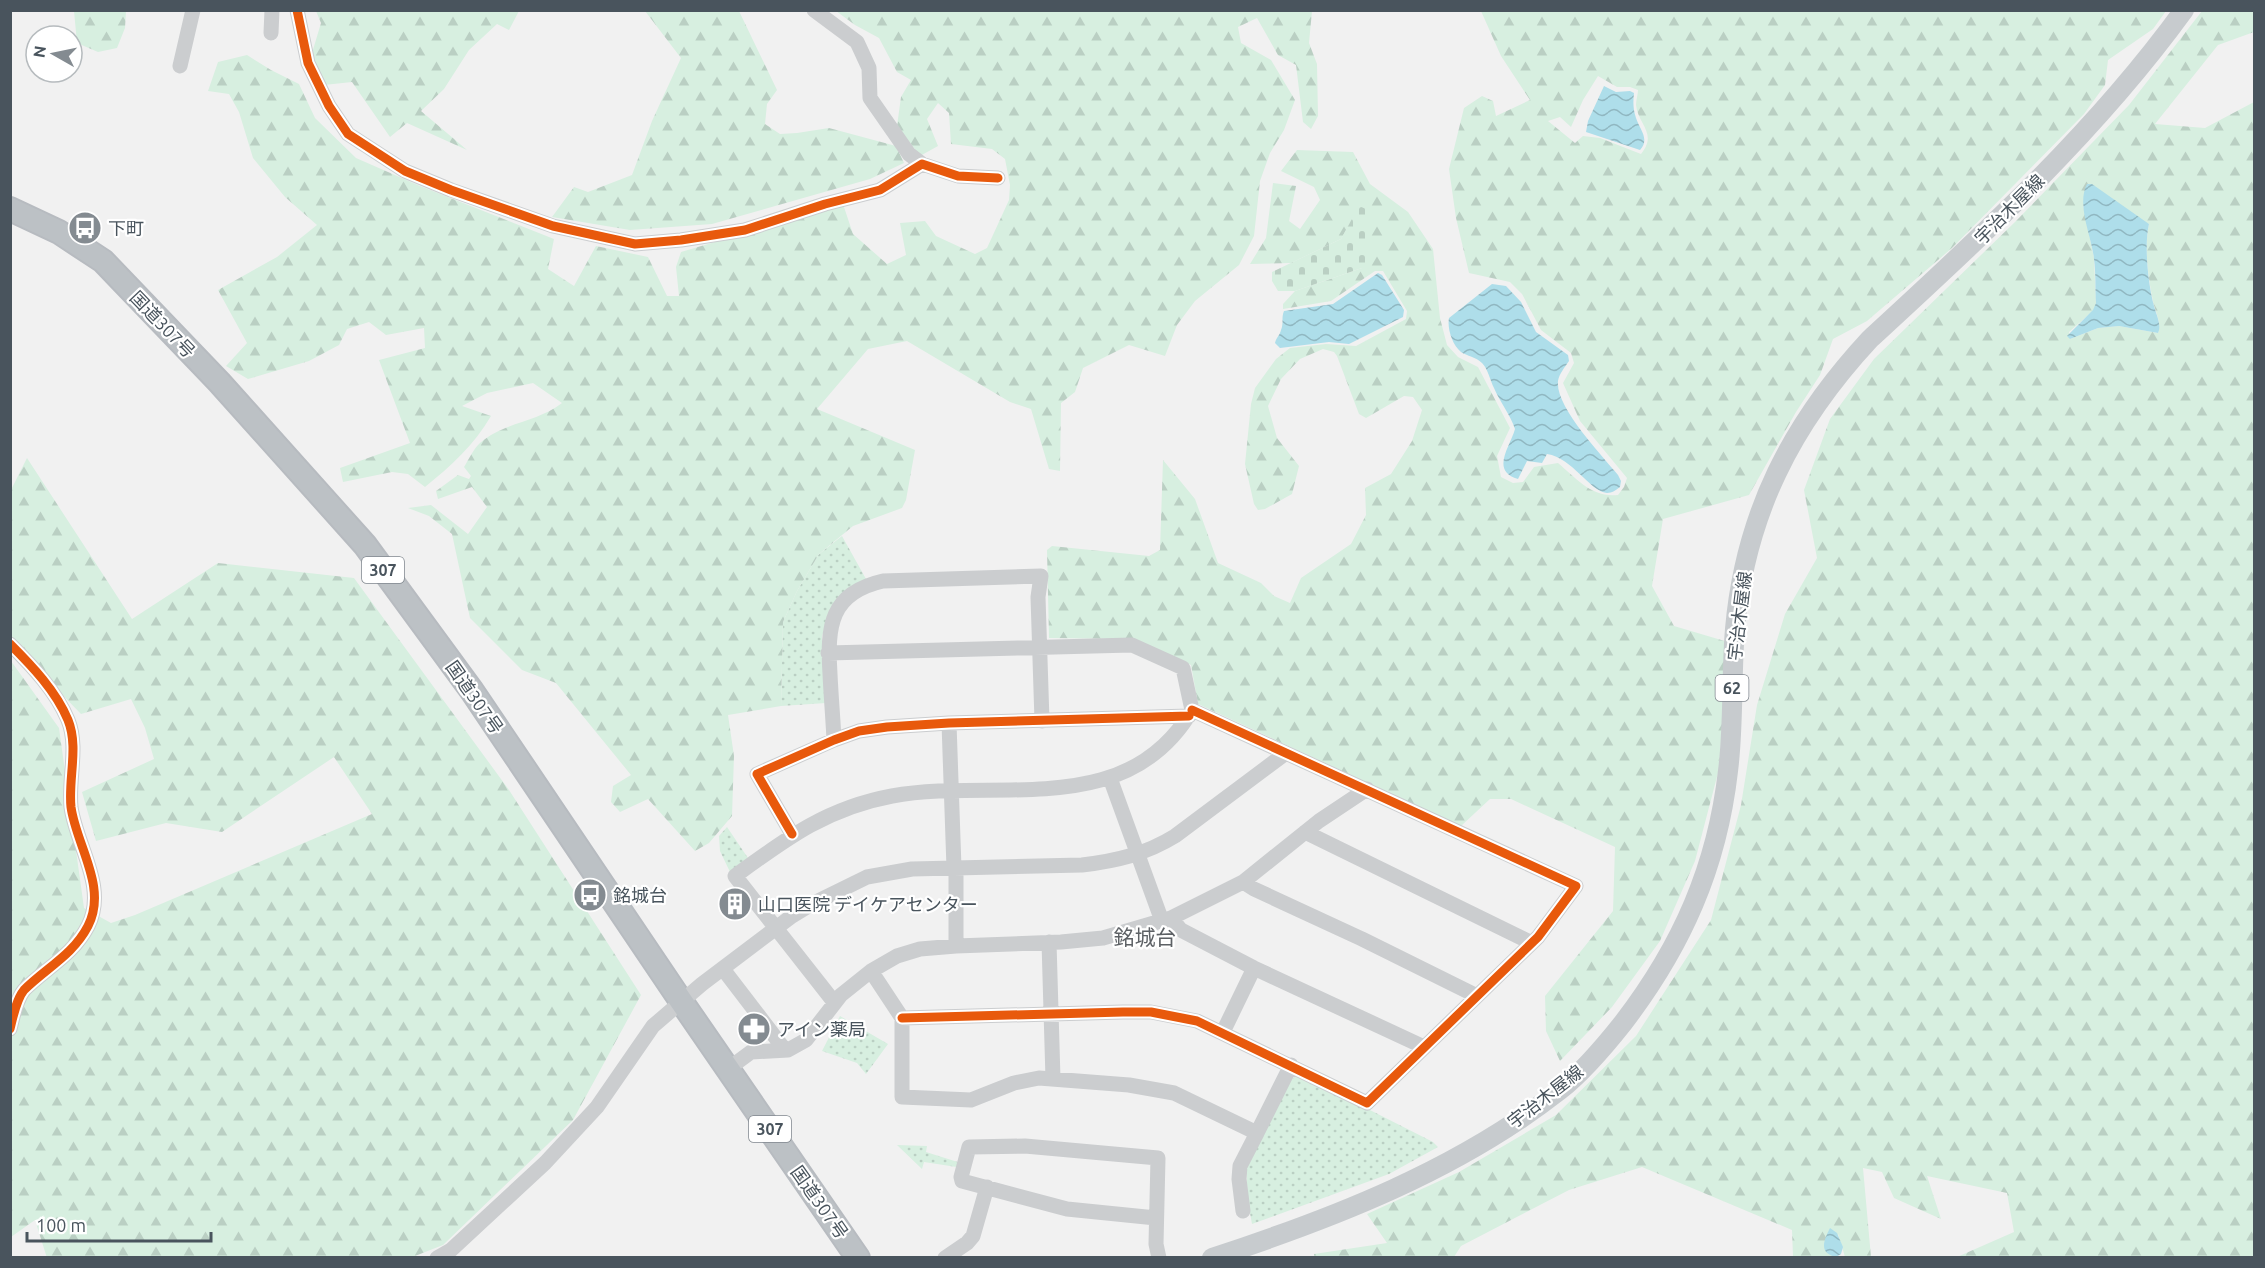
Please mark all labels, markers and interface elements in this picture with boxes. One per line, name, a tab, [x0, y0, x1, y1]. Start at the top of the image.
north arrow	[24, 24, 84, 84]
text: N	[29, 44, 49, 59]
street label: 宇治木屋線	[1970, 170, 2048, 248]
bus stop icon: 下町	[67, 210, 103, 246]
place label: 下町	[108, 218, 144, 238]
street label: 国道307号	[126, 287, 200, 361]
road number: 307	[362, 557, 404, 583]
street label: 宇治木屋線	[1724, 570, 1754, 662]
street label: 国道307号	[443, 657, 507, 737]
road number: 62	[1716, 675, 1748, 701]
bus stop icon: 銘城台	[572, 877, 608, 913]
place label: 銘城台	[613, 885, 667, 905]
building icon: 山口医院 デイケアセンター	[717, 886, 753, 922]
place label: 山口医院 デイケアセンター	[758, 894, 978, 914]
district label: 銘城台	[1114, 925, 1177, 949]
pharmacy icon: アイン薬局	[736, 1011, 772, 1047]
place label: アイン薬局	[777, 1019, 866, 1039]
street label: 宇治木屋線	[1503, 1060, 1587, 1132]
road number: 307	[749, 1116, 791, 1142]
street label: 国道307号	[788, 1162, 852, 1242]
scale bar	[27, 1205, 212, 1243]
text: 100 m	[36, 1215, 86, 1235]

